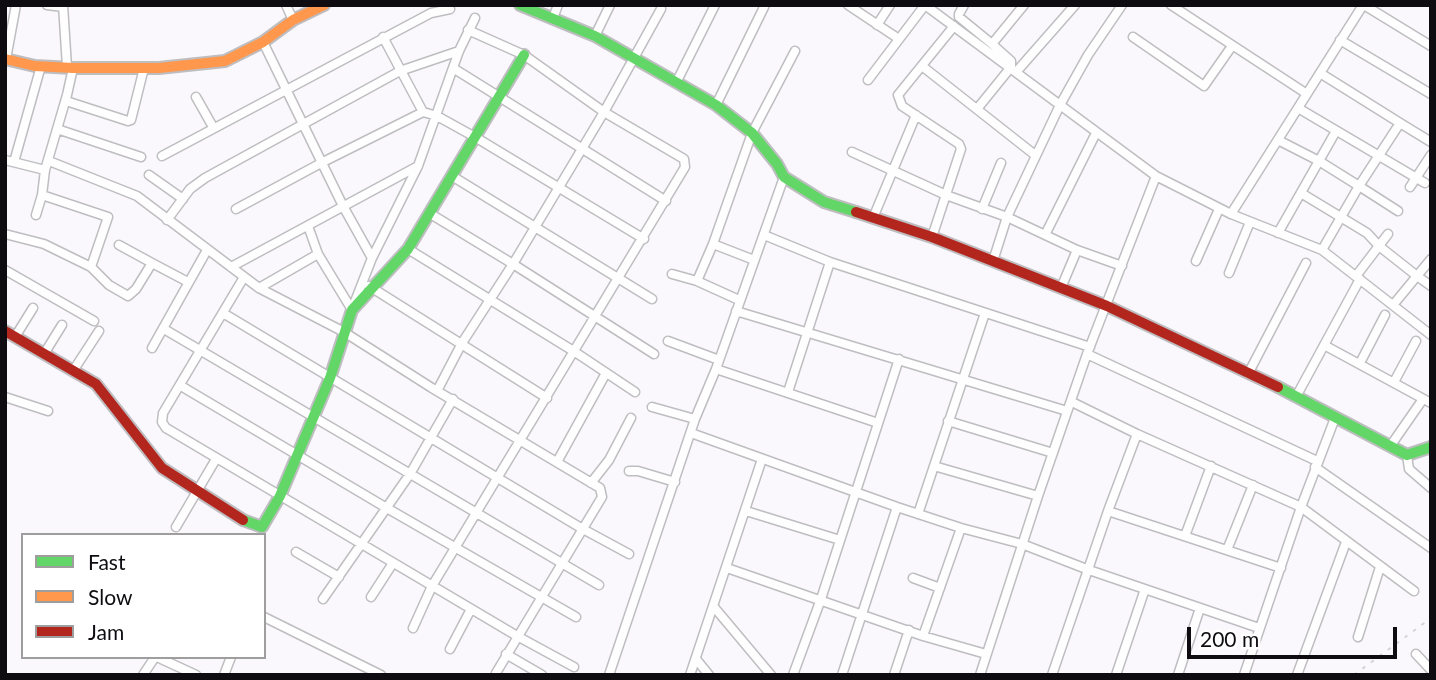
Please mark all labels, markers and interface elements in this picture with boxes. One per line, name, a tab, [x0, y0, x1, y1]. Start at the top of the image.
legend	[21, 533, 266, 659]
text: Fast	[88, 549, 125, 574]
text: Slow	[88, 584, 132, 609]
scale bar	[1191, 614, 1401, 658]
text: Jam	[88, 619, 124, 644]
text: 200 m	[1200, 626, 1259, 651]

